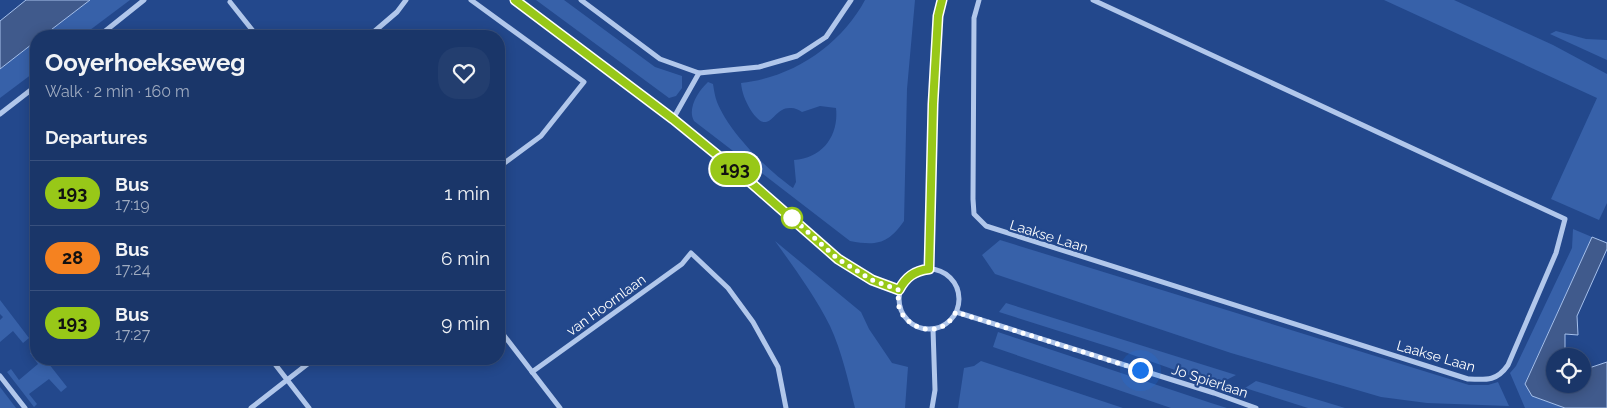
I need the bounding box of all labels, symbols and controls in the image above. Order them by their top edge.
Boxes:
button: heart [438,47,490,99]
text: Ooyerhoekseweg [45,48,246,77]
text: Walk · 2 min · 160 m [45,82,190,101]
text: Departures [45,126,147,148]
line badge: 193 [706,153,764,185]
text: 193 [720,158,750,179]
text: Bus [115,173,149,195]
text: 193 [58,182,87,203]
text: 1 min [444,182,490,204]
text: 17:19 [115,195,150,214]
unlabelled marker [781,207,803,229]
street label: Laakse Laan [1008,217,1090,255]
text: Bus [115,238,149,260]
text: 28 [62,247,83,268]
text: 6 min [441,247,490,269]
text: 17:24 [115,260,150,279]
street label: van Hoornlaan [563,271,649,339]
text: Bus [115,303,149,325]
text: 193 [58,312,87,333]
text: 9 min [441,312,490,334]
text: 17:27 [115,325,150,344]
street label: Laakse Laan [1395,337,1477,375]
map controls [1546,348,1591,393]
button: locate [1546,348,1591,393]
your location [1128,358,1153,383]
street label: Jo Spierlaan [1170,361,1250,401]

